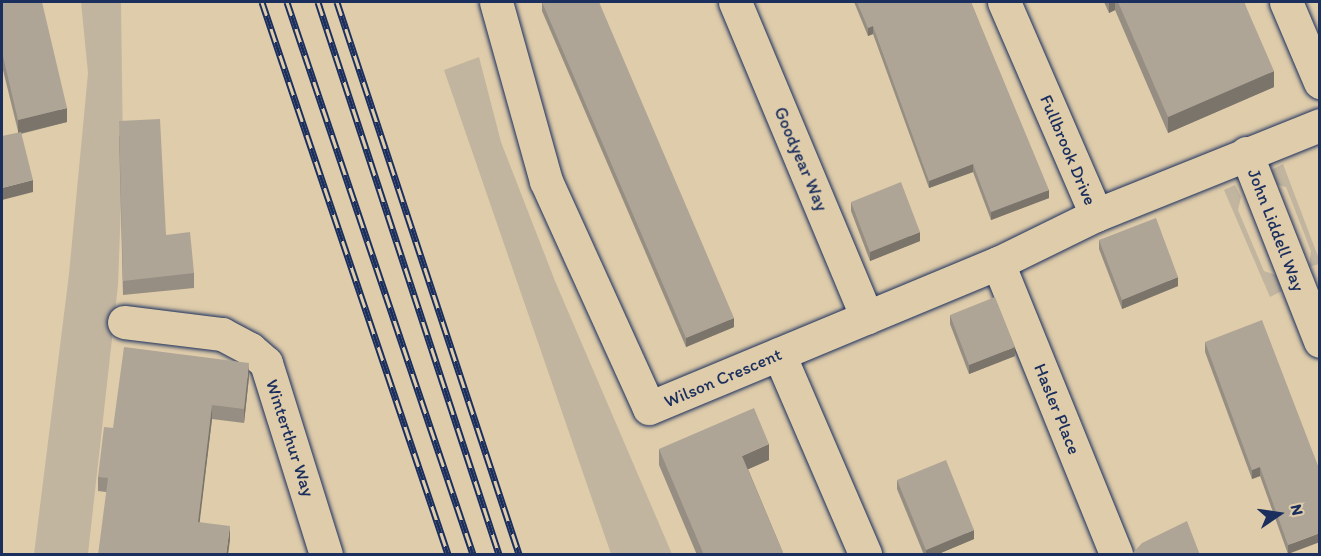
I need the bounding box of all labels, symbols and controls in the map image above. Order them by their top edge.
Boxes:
street label: Fullbrook Drive [1035,92,1101,208]
street label: Goodyear Way [769,104,833,214]
street label: John Liddell Way [1243,166,1309,294]
street label: Wilson Crescent [661,344,785,412]
street label: Hasler Place [1029,360,1085,458]
street label: Winterthur Way [261,377,319,499]
north arrow [1249,484,1309,544]
text: N [1287,502,1307,517]

